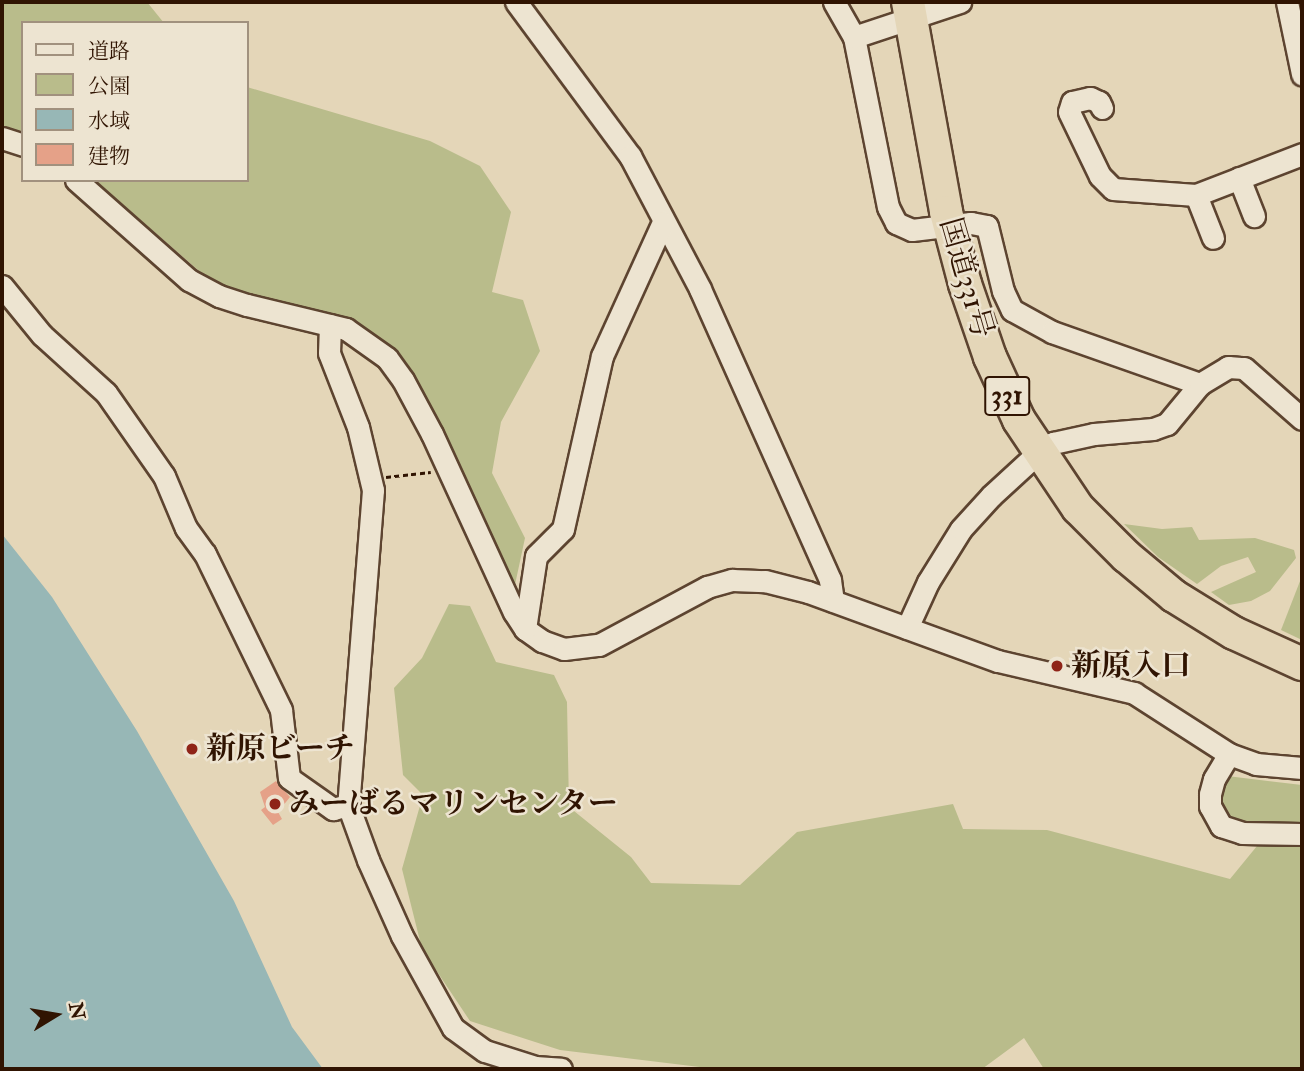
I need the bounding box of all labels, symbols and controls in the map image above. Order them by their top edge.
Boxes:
legend [21,21,248,182]
text: 道路 [88,38,130,65]
text: 公園 [88,73,130,100]
text: 水域 [88,108,130,135]
text: 建物 [88,143,130,170]
street label: 国道331号 [932,214,1000,342]
road number: 331 [984,372,1030,420]
place label: 新原入口 [1071,648,1191,684]
marker: 新原入口 [1049,658,1065,674]
place label: 新原ビーチ [206,731,355,767]
marker: 新原ビーチ [184,741,200,757]
place label: みーばるマリンセンター [289,786,619,822]
marker: みーばるマリンセンター [267,796,283,812]
north arrow [21,980,91,1050]
text: N [63,1000,90,1022]

